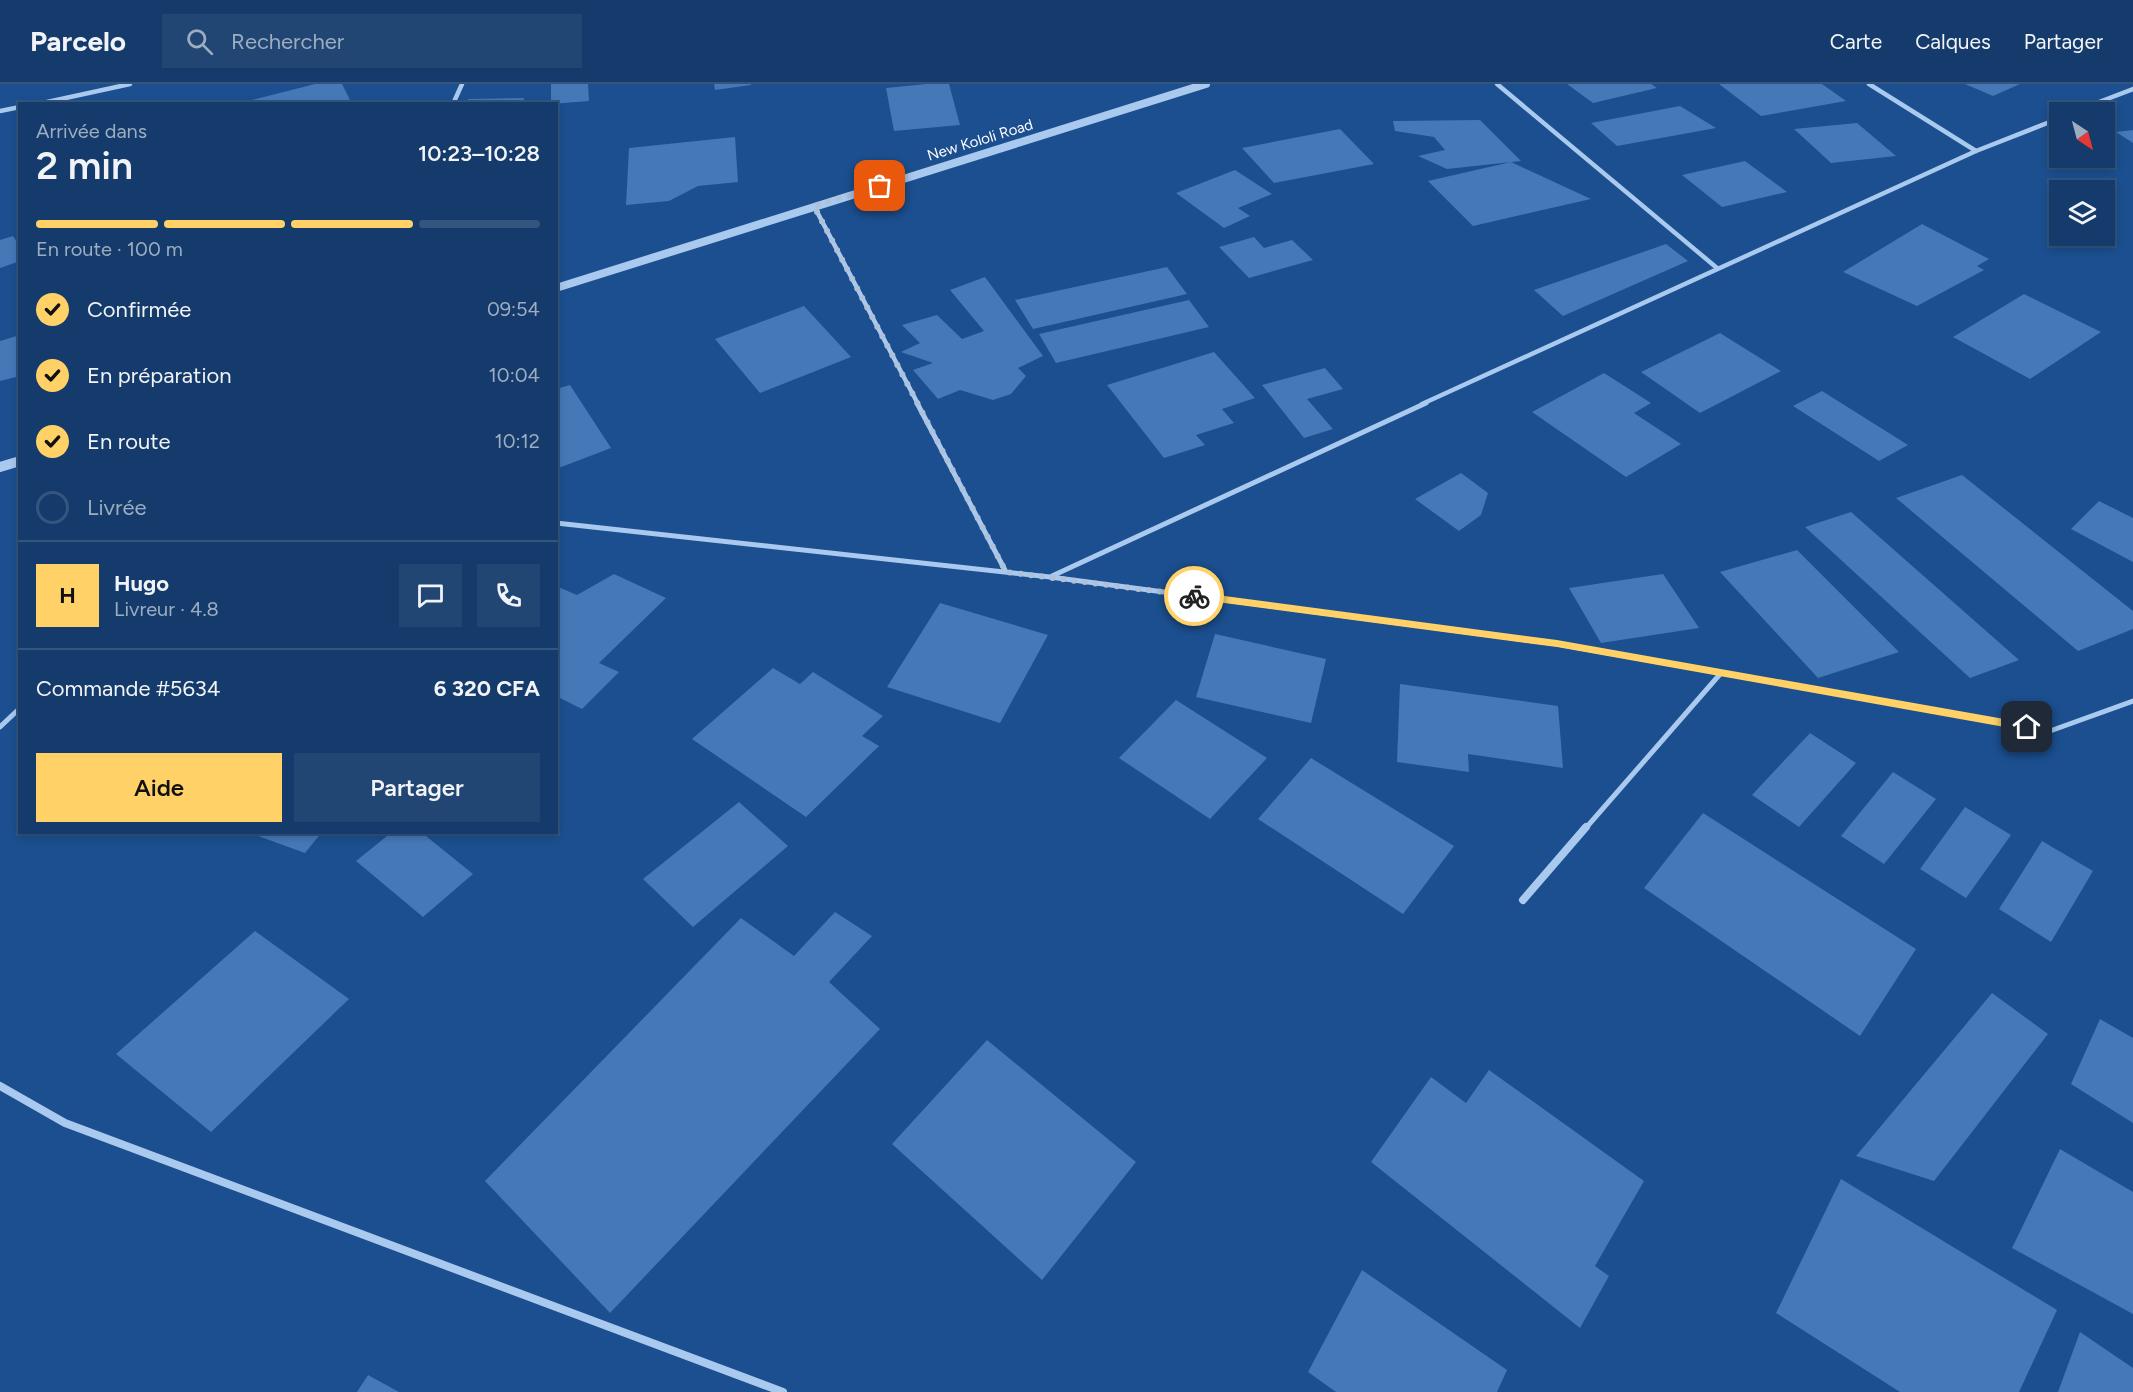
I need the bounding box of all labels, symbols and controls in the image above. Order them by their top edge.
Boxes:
search box [162,14,582,68]
text: Parcelo [30,24,126,58]
icon: search [183,25,216,58]
text: Rechercher [231,28,344,55]
text: Carte [1830,29,1882,54]
text: Calques [1915,29,1991,54]
text: Partager [2024,29,2103,54]
north arrow [2049,102,2115,168]
map controls [2049,102,2115,246]
street label: New Kololi Road [925,115,1035,165]
text: Arrivée dans [36,119,147,143]
text: 10:23–10:28 [418,140,540,167]
text: 2 min [36,142,133,189]
pin [854,160,905,211]
icon: bag [863,169,896,202]
button: layers [2049,180,2115,246]
text: En route · 100 m [36,237,183,261]
icon: check [36,293,69,326]
text: Confirmée [87,296,191,323]
text: 09:54 [487,297,540,321]
icon: check [36,359,69,392]
text: En préparation [87,362,232,389]
text: 10:04 [489,363,540,387]
icon: check [36,425,69,458]
text: En route [87,428,170,455]
text: 10:12 [494,429,540,453]
text: Livrée [87,494,146,521]
button: chat [399,564,462,627]
button: phone [477,564,540,627]
courier [1164,566,1224,626]
text: Hugo [114,570,169,597]
icon: bike [1178,580,1211,613]
text: H [59,582,76,609]
text: Livreur · 4.8 [114,597,219,621]
text: Commande #5634 [36,675,220,702]
text: 6 320 CFA [434,675,540,702]
pin [2001,701,2052,752]
icon: home [2010,710,2043,743]
button: Aide [36,753,282,822]
button: Partager [294,753,540,822]

